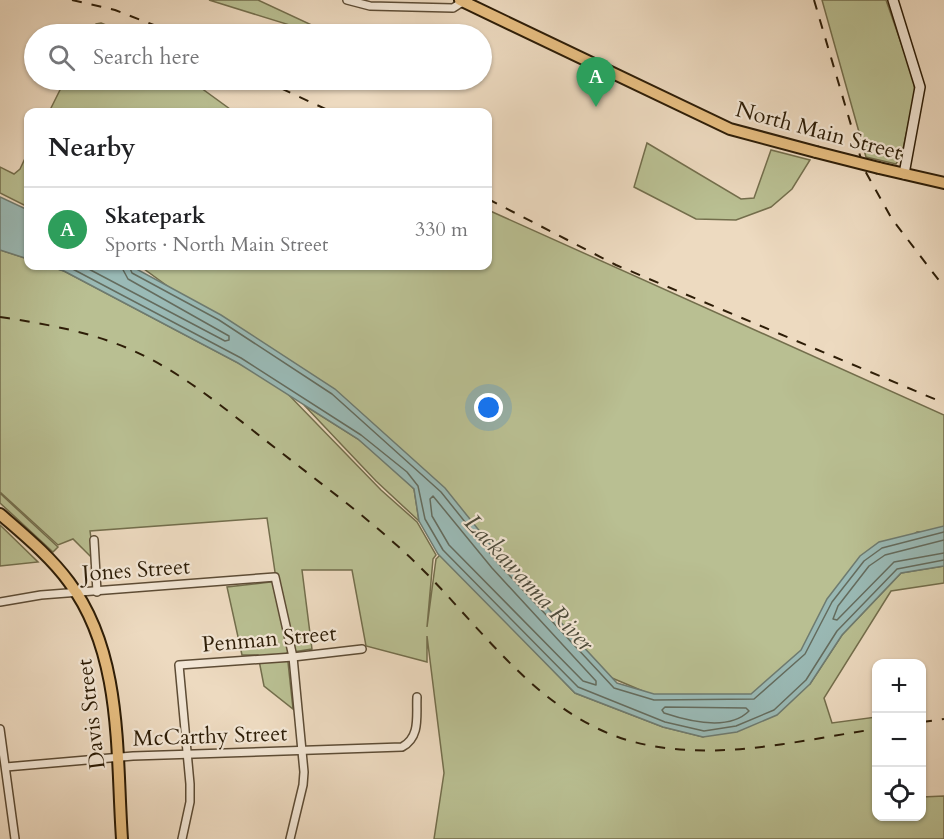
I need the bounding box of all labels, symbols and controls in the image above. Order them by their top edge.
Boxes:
search box [24,24,492,90]
icon: search [45,41,78,74]
text: Search here [93,42,200,72]
pin: A [576,57,616,107]
street label: North Main Street [732,94,906,168]
text: Nearby [48,130,136,165]
text: Skatepark [105,201,205,231]
text: A [60,216,75,243]
text: 330 m [415,216,468,243]
text: Sports · North Main Street [105,231,328,258]
your location [474,393,503,422]
water label: Lackawanna River [457,507,602,660]
street label: Jones Street [78,551,191,589]
street label: Penman Street [200,618,338,660]
street label: Davis Street [69,657,113,771]
map controls [872,659,926,821]
button: + [872,659,926,713]
button: − [872,713,926,767]
street label: McCarthy Street [132,718,288,754]
button: locate [872,767,926,821]

